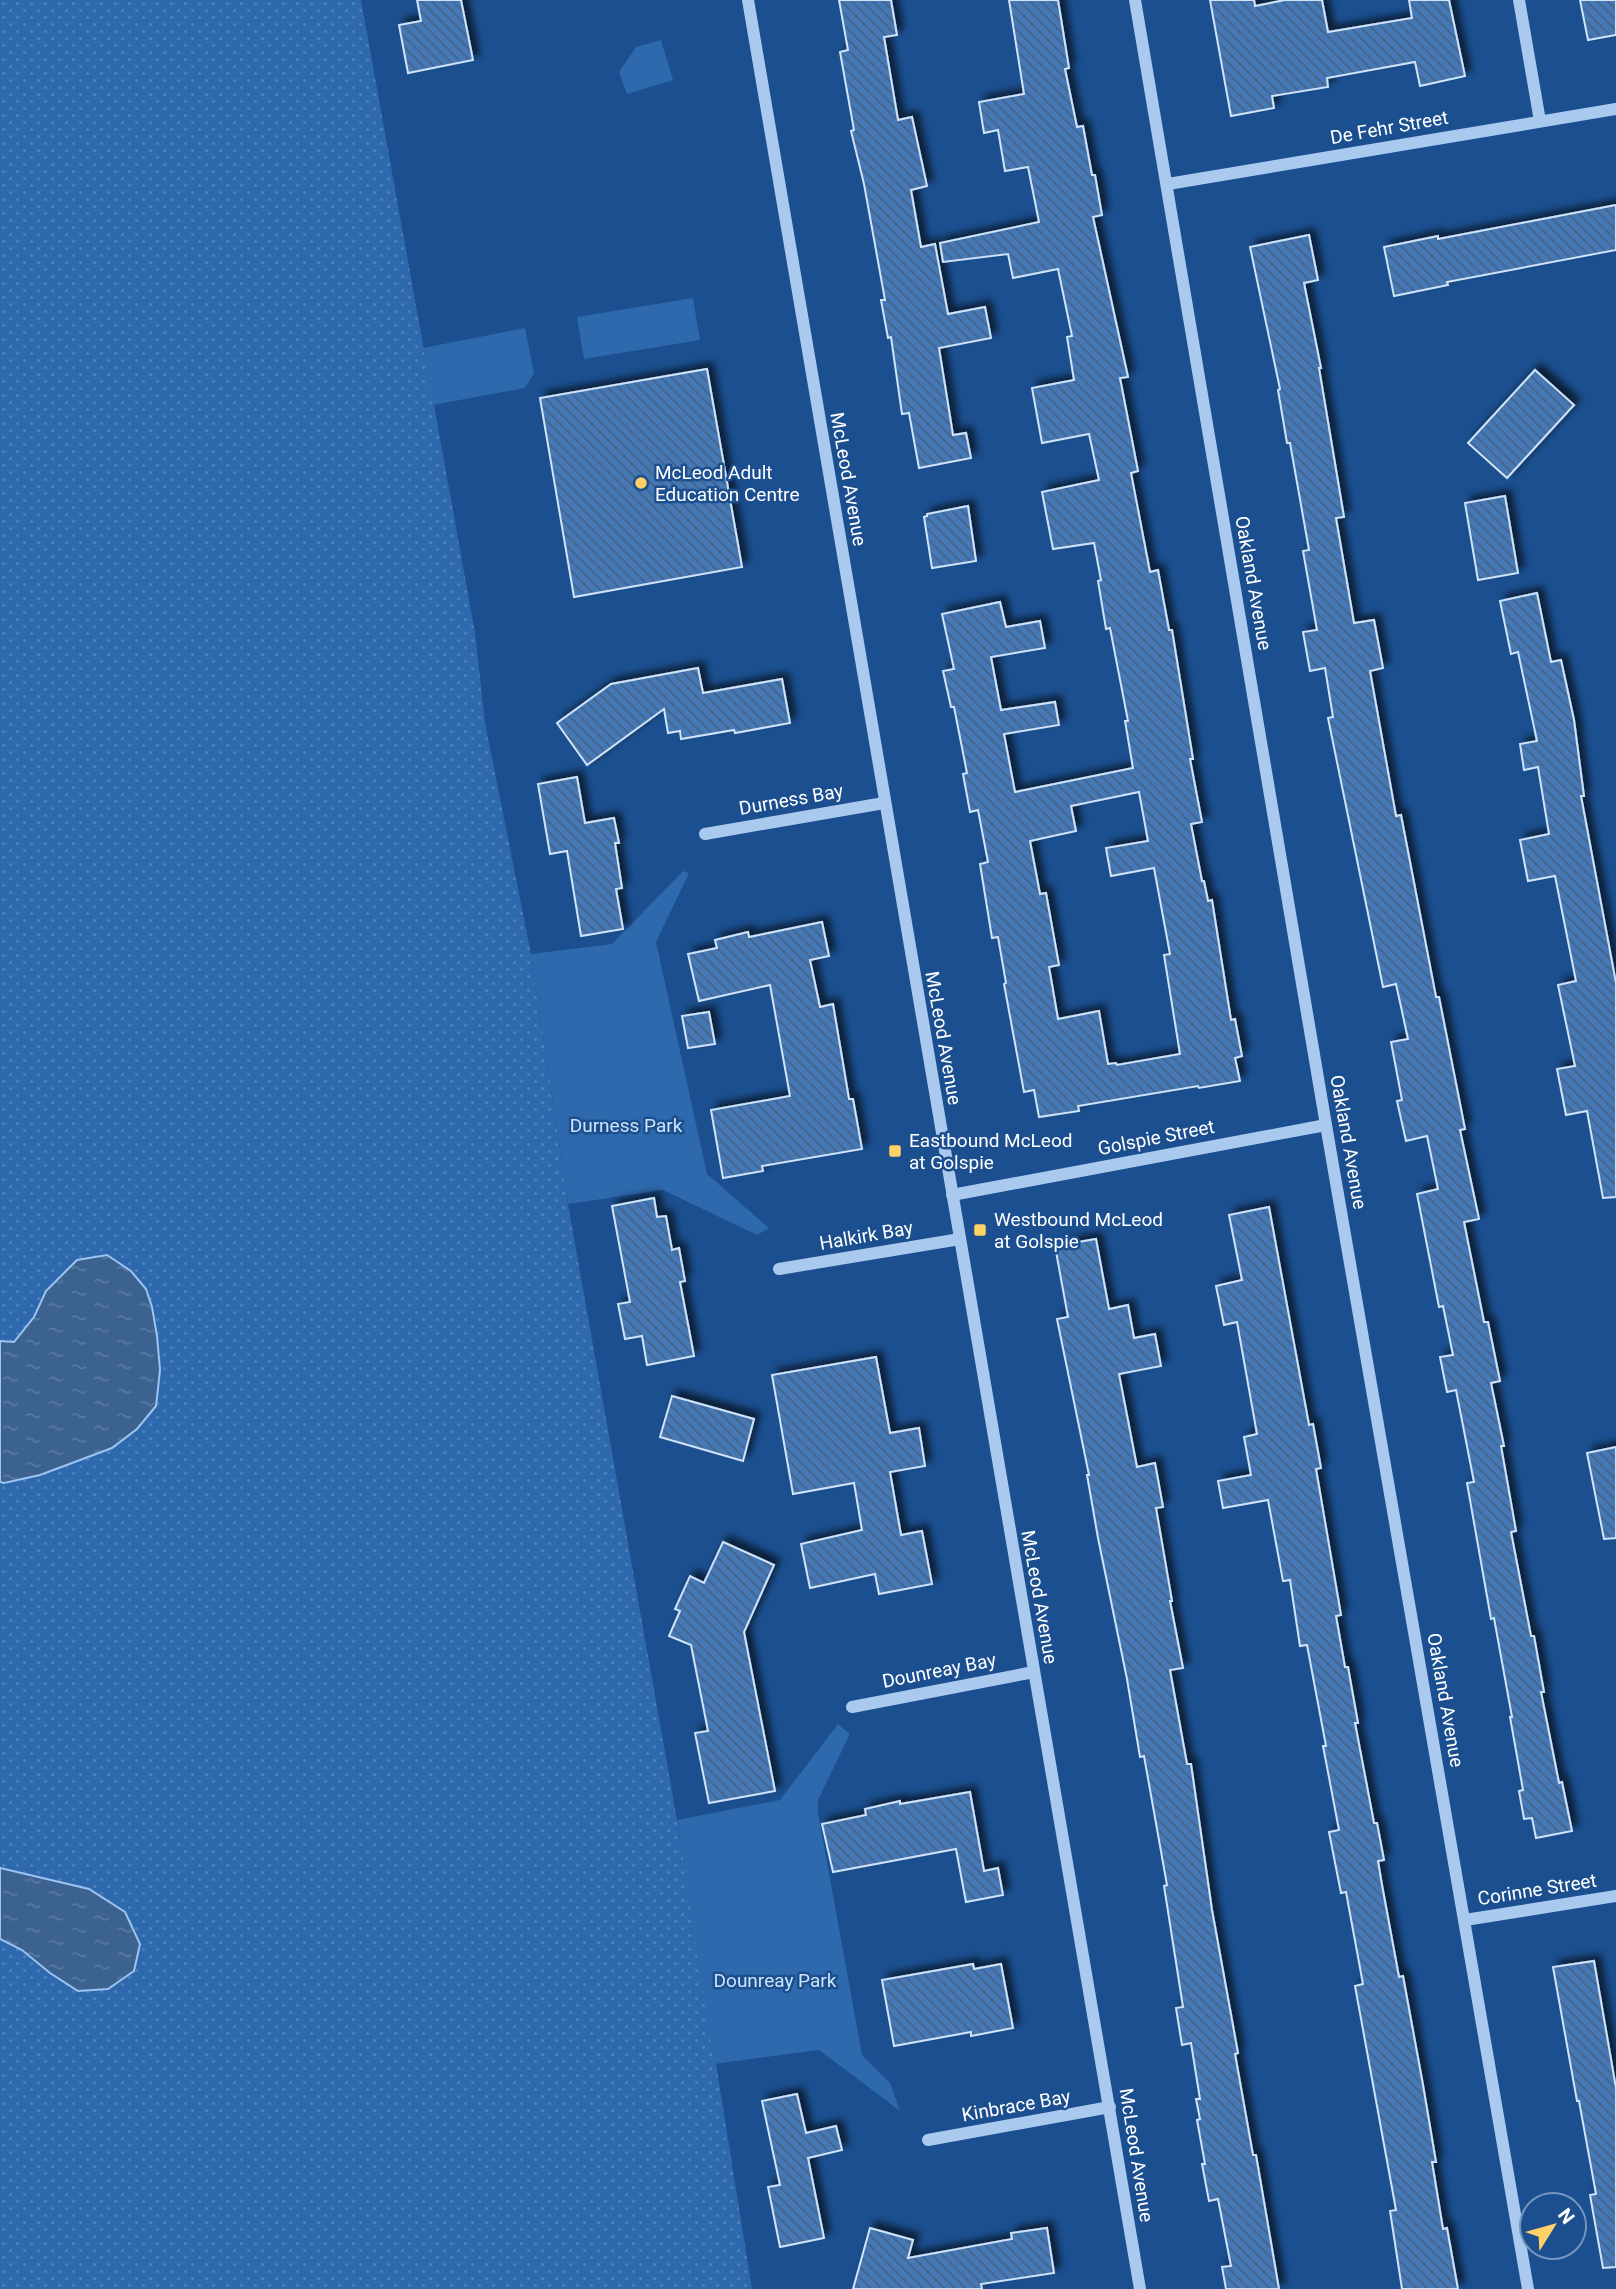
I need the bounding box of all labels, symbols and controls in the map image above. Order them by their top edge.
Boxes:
street label: De Fehr Street [1328,106,1450,149]
street label: McLeod Avenue [825,410,872,548]
place label: McLeod Adult Education Centre [655,461,799,506]
marker: McLeod Adult Education Centre [633,475,649,491]
street label: Oakland Avenue [1230,514,1277,652]
street label: Durness Bay [737,779,845,820]
street label: McLeod Avenue [920,969,967,1107]
street label: Oakland Avenue [1325,1073,1372,1211]
park label: Durness Park [570,1114,683,1137]
street label: Golspie Street [1096,1115,1216,1160]
place label: Eastbound McLeod at Golspie [909,1129,1072,1174]
marker: Eastbound McLeod at Golspie [887,1143,903,1159]
place label: Westbound McLeod at Golspie [994,1208,1163,1253]
street label: Halkirk Bay [818,1216,915,1255]
marker: Westbound McLeod at Golspie [972,1222,988,1238]
street label: McLeod Avenue [1016,1528,1063,1666]
street label: Oakland Avenue [1422,1631,1469,1769]
street label: Dounreay Bay [880,1648,998,1693]
street label: Corinne Street [1476,1869,1598,1910]
park label: Dounreay Park [714,1969,837,1992]
street label: Kinbrace Bay [960,2085,1072,2126]
street label: McLeod Avenue [1115,2086,1158,2224]
north arrow [1518,2191,1588,2261]
text: N [1553,2204,1579,2228]

